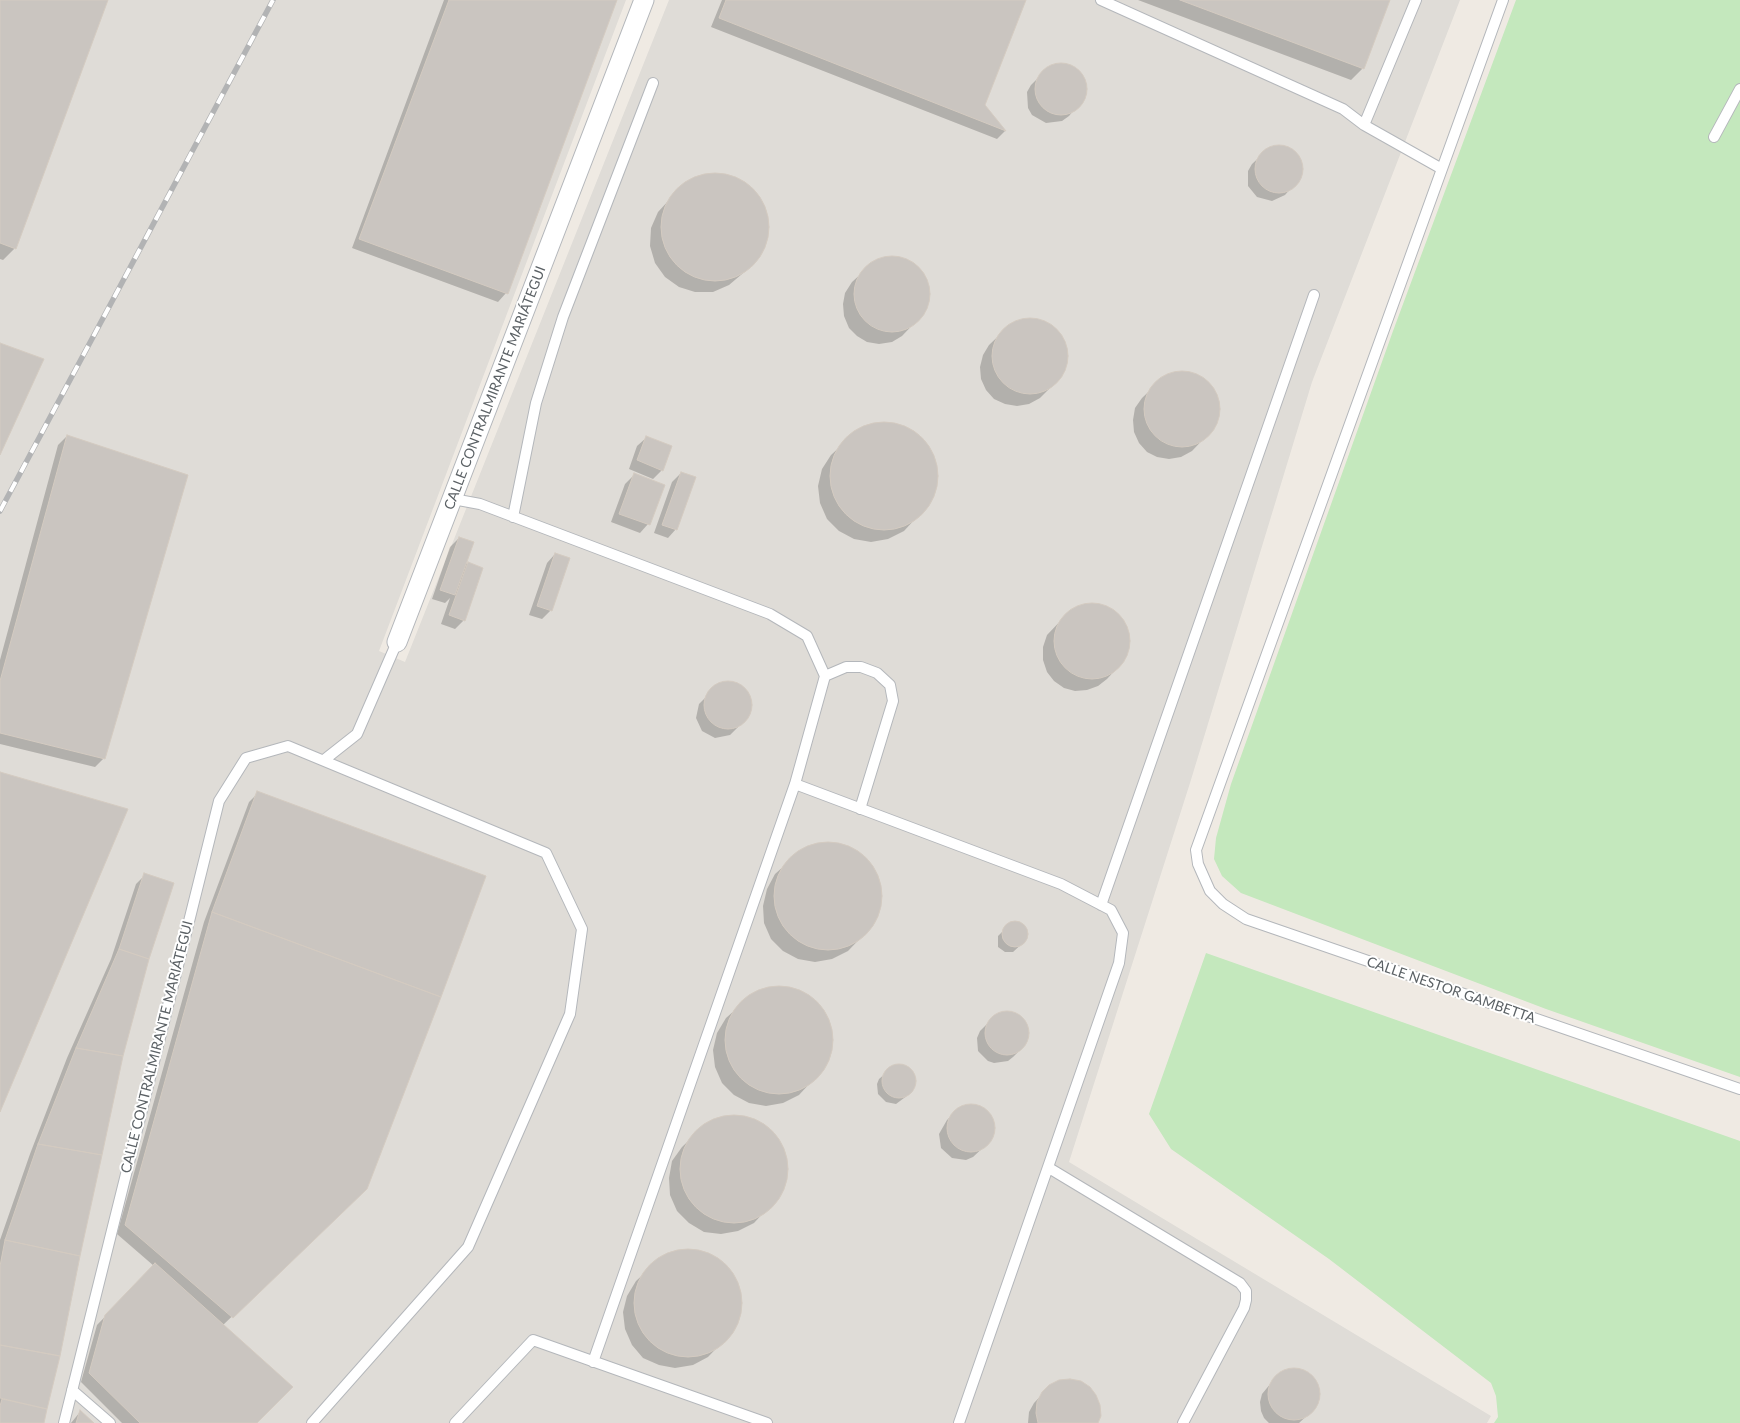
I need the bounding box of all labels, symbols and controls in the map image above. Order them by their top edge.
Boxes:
street label: CALLE CONTRALMIRANTE MARIÁTEGUI [441,264,549,512]
street label: CALLE CONTRALMIRANTE MARIÁTEGUI [117,919,197,1175]
street label: CALLE NESTOR GAMBETTA [1364,953,1538,1027]

